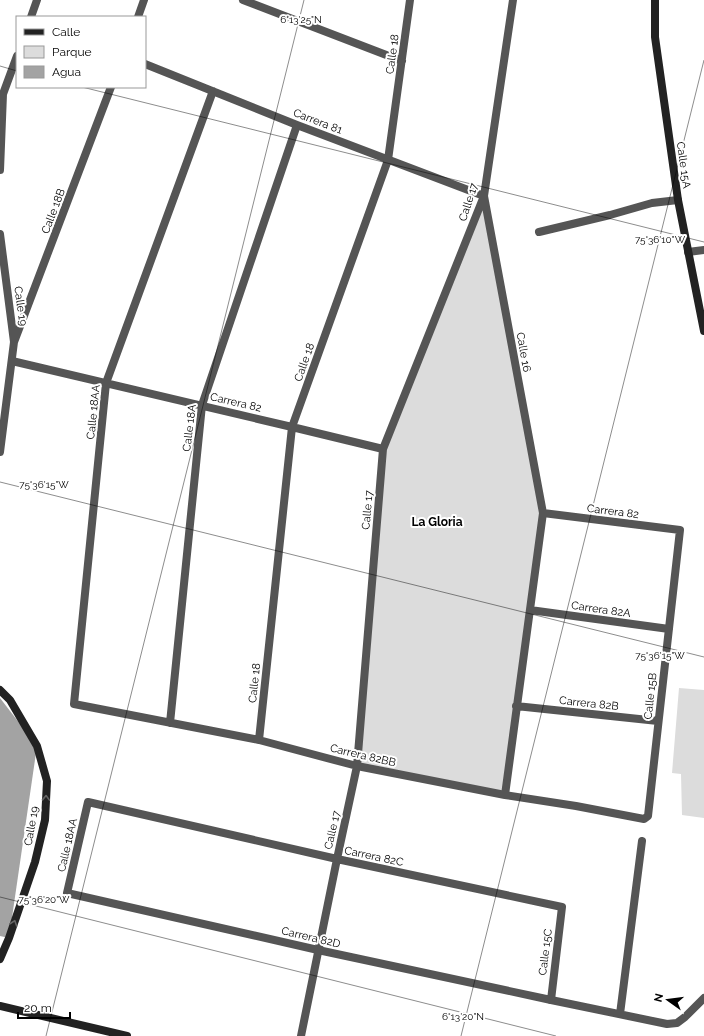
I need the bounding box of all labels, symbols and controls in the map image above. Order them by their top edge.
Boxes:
text: 6°13'25"N [280,14,322,25]
legend [16,16,146,88]
text: Calle [52,25,80,39]
street label: Calle 18 [383,33,402,75]
text: Parque [52,45,92,59]
text: Agua [52,65,81,79]
street label: Carrera 81 [291,106,344,137]
street label: Calle 15A [674,141,693,190]
street label: Calle 17 [456,181,481,223]
street label: Calle 18B [39,187,68,236]
text: 75°36'10"W [635,234,686,245]
street label: Calle 19 [11,285,30,327]
street label: Calle 16 [514,331,533,373]
street label: Calle 18 [292,341,317,383]
street label: Calle 18AA [84,384,103,440]
street label: Carrera 82 [209,390,263,415]
street label: Calle 18A [180,403,199,452]
text: 75°36'15"W [19,479,69,490]
street label: Calle 17 [359,490,376,530]
street label: Carrera 82 [586,502,640,521]
district label: La Gloria [411,515,463,529]
street label: Carrera 82A [570,599,632,620]
text: 75°36'15"W [635,650,685,661]
street label: Calle 18 [246,662,263,704]
street label: Calle 15B [642,672,659,720]
street label: Carrera 82B [559,694,619,713]
street label: Carrera 82BB [329,742,397,769]
one-way arrow [42,795,50,801]
street label: Calle 19 [22,805,41,847]
street label: Calle 17 [322,809,343,851]
street label: Calle 18AA [55,816,80,873]
street label: Carrera 82C [343,844,405,869]
text: 75°36'20"W [18,894,70,905]
one-way arrow [10,920,18,927]
street label: Carrera 82D [280,924,342,951]
street label: Calle 15C [536,927,555,976]
north arrow [648,980,688,1020]
text: N [651,992,666,1003]
scale bar [18,994,70,1020]
text: 20 m [24,1001,52,1015]
text: 6°13'20"N [442,1011,484,1022]

